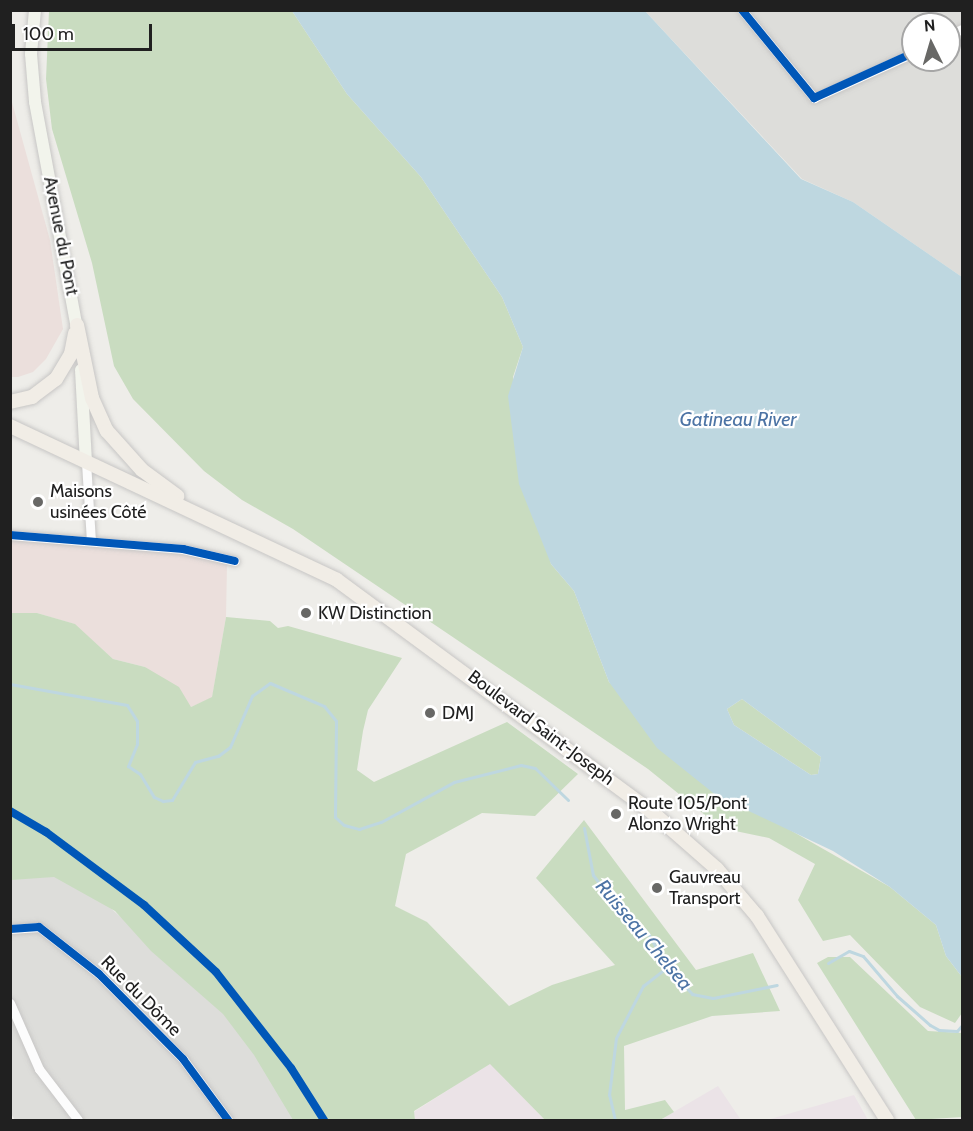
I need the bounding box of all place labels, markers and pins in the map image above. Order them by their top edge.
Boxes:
place label: Maisons usinées Côté [50,481,147,524]
marker: Maisons usinées Côté [31,495,45,509]
place label: KW Distinction [318,602,431,624]
marker: KW Distinction [299,606,313,620]
place label: DMJ [442,702,474,724]
marker: DMJ [423,706,437,720]
place label: Route 105/Pont Alonzo Wright [628,793,747,836]
marker: Route 105/Pont Alonzo Wright [609,807,623,821]
place label: Gauvreau Transport [669,867,741,910]
marker: Gauvreau Transport [650,881,664,895]

